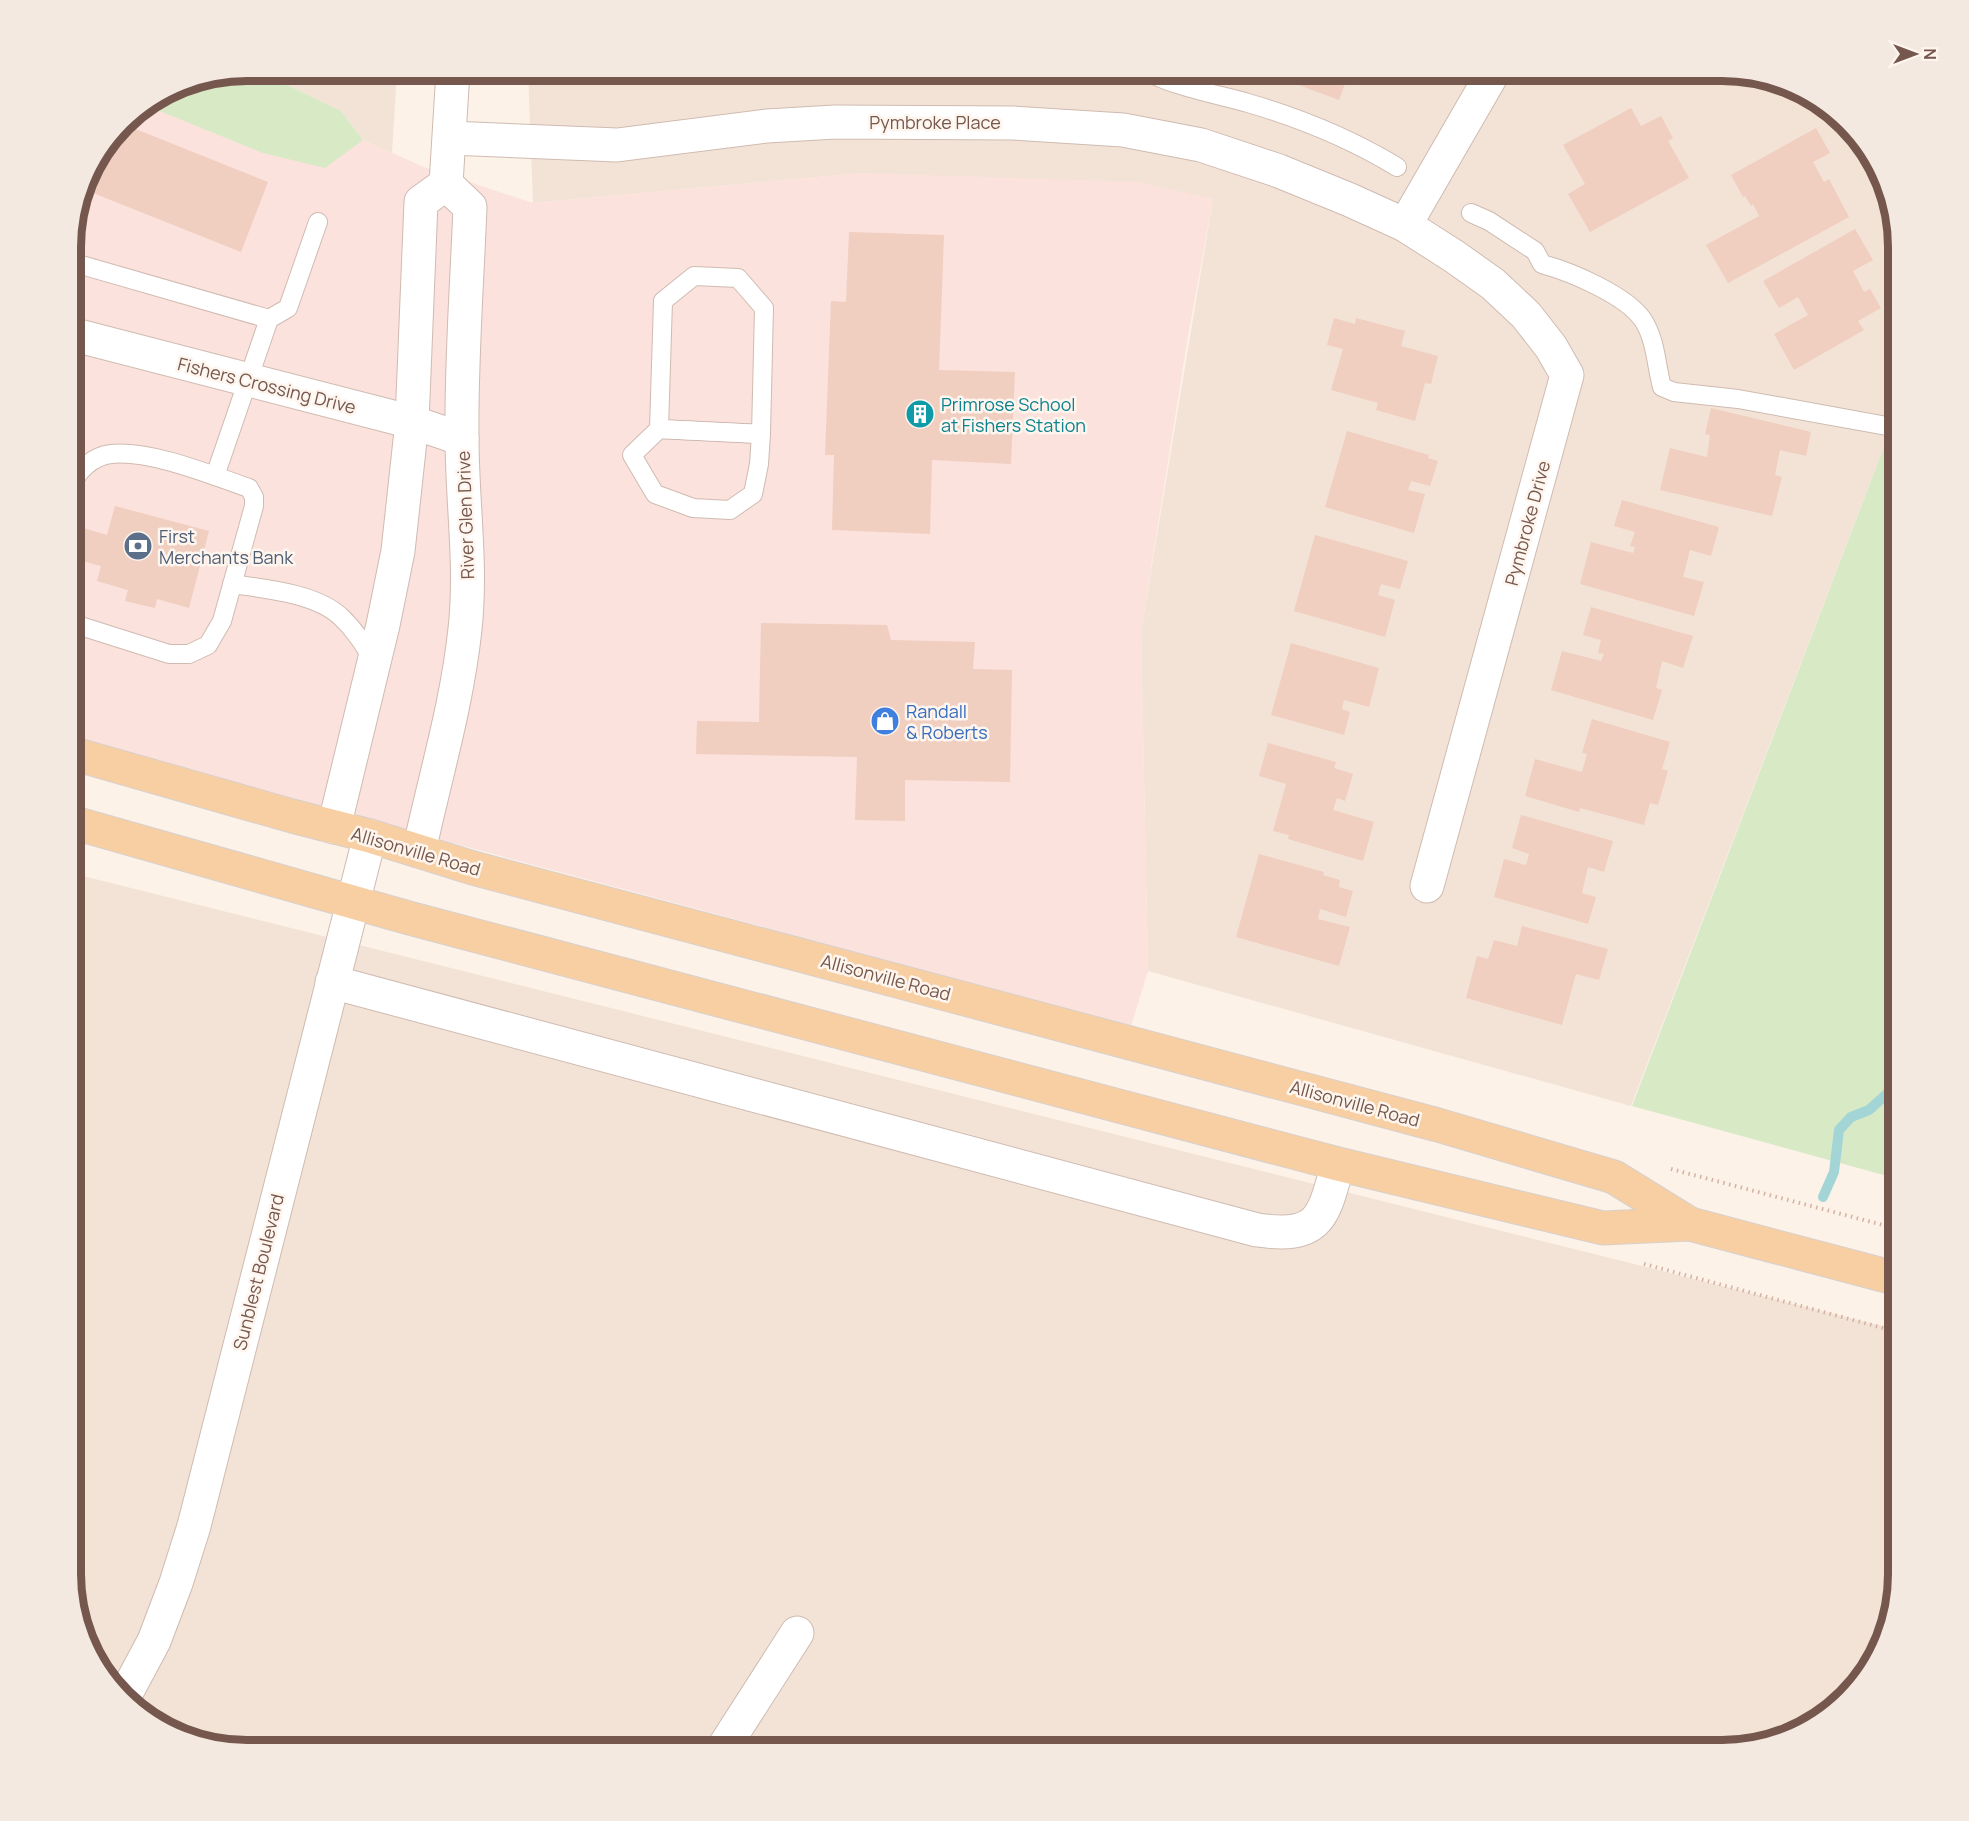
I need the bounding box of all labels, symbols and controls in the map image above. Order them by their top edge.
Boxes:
north arrow [1885,24,1945,84]
text: N [1919,48,1941,60]
street label: Pymbroke Place [869,110,1001,134]
street label: Fishers Crossing Drive [175,351,359,419]
place label: Primrose School at Fishers Station [941,392,1086,437]
building icon: Primrose School at Fishers Station [904,398,936,430]
street label: River Glen Drive [451,450,479,580]
street label: Pymbroke Drive [1499,458,1555,588]
place label: First Merchants Bank [159,524,294,569]
bank icon: First Merchants Bank [122,530,154,562]
place label: Randall & Roberts [906,699,988,744]
shop icon: Randall & Roberts [869,705,901,737]
street label: Allisonville Road [349,821,483,881]
street label: Allisonville Road [818,948,954,1006]
street label: Allisonville Road [1287,1074,1423,1132]
street label: Sunblest Boulevard [227,1191,289,1353]

